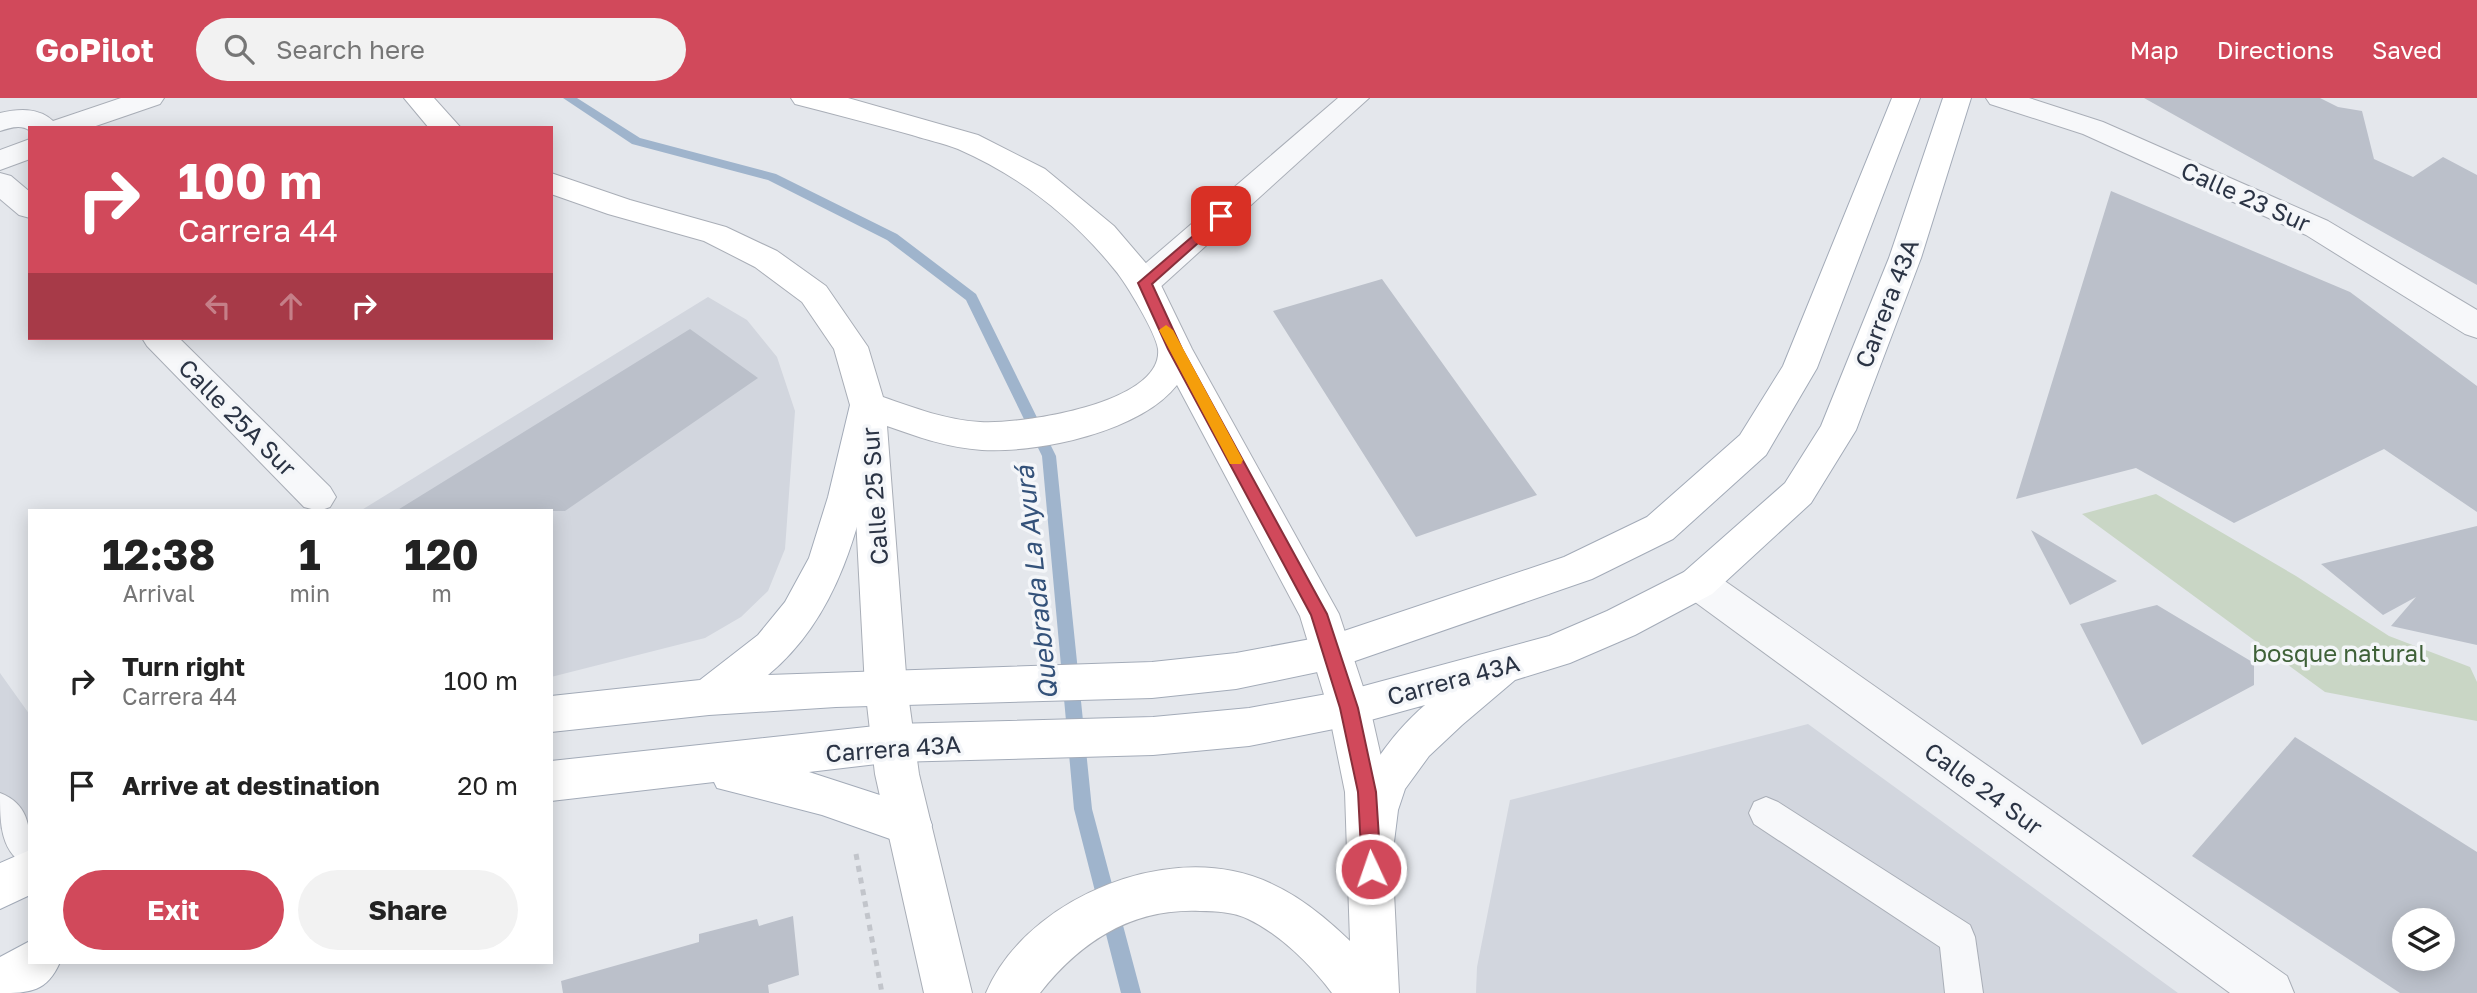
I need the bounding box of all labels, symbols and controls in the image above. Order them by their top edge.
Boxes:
search box [196,18,686,81]
text: GoPilot [35,30,154,69]
icon: search [220,30,258,68]
text: Search here [276,34,425,65]
text: Map [2130,35,2179,64]
text: Directions [2217,35,2334,64]
text: Saved [2372,35,2442,64]
text: 100 m [178,151,322,210]
icon: right [63,154,154,245]
street label: Calle 23 Sur [2177,155,2315,237]
pin [1191,186,1251,246]
icon: arrive [1202,197,1240,235]
text: Carrera 44 [178,211,338,249]
street label: Carrera 43A [1848,234,1924,372]
icon: left [199,287,237,325]
icon: ahead [272,287,310,325]
icon: right [345,287,383,325]
street label: Calle 25A Sur [173,352,303,482]
street label: Calle 25 Sur [855,426,893,566]
water label: Quebrada La Ayurá [1008,461,1064,701]
text: 12:38 [102,529,215,579]
text: 1 [299,529,321,579]
text: 120 [404,529,479,579]
text: Arrival [123,579,195,607]
text: min [289,579,330,607]
text: m [431,579,452,607]
park label: bosque natural [2252,638,2426,667]
street label: Carrera 43A [1384,647,1522,711]
text: Turn right [122,651,245,682]
icon: right [63,662,101,700]
text: 100 m [444,665,518,696]
text: Carrera 44 [122,682,237,710]
street label: Carrera 43A [824,729,962,767]
street label: Calle 24 Sur [1919,735,2049,841]
icon: arrive [63,767,101,805]
text: Arrive at destination [122,770,380,801]
text: 20 m [457,770,518,801]
position arrow [1334,832,1408,906]
button: Exit [63,870,284,950]
button: Share [298,870,518,950]
map controls [2392,908,2455,971]
button: layers [2392,908,2455,971]

